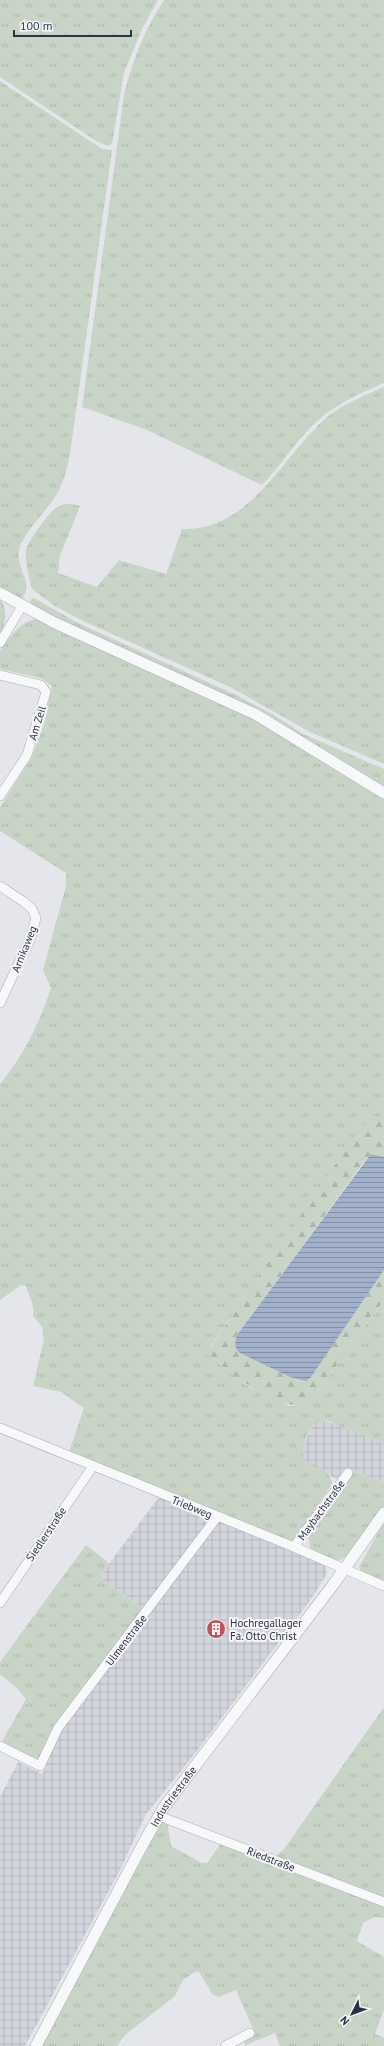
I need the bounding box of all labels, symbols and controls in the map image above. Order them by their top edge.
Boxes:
scale bar [14,12,131,38]
text: 100 m [20,18,53,33]
street label: Am Zeil [25,703,49,742]
street label: Arnikaweg [8,923,40,974]
street label: Maybachstraße [294,1477,348,1543]
street label: Triebweg [170,1493,214,1521]
street label: Siedlerstraße [23,1504,70,1564]
street label: Ulmenstraße [102,1611,150,1668]
place label: Hochregallager Fa. Otto Christ [230,1616,302,1643]
building icon: Hochregallager Fa. Otto Christ [205,1618,227,1640]
street label: Industriestraße [147,1763,200,1829]
street label: Riedstraße [245,1843,298,1875]
north arrow [332,1994,372,2034]
text: N [337,2013,352,2028]

